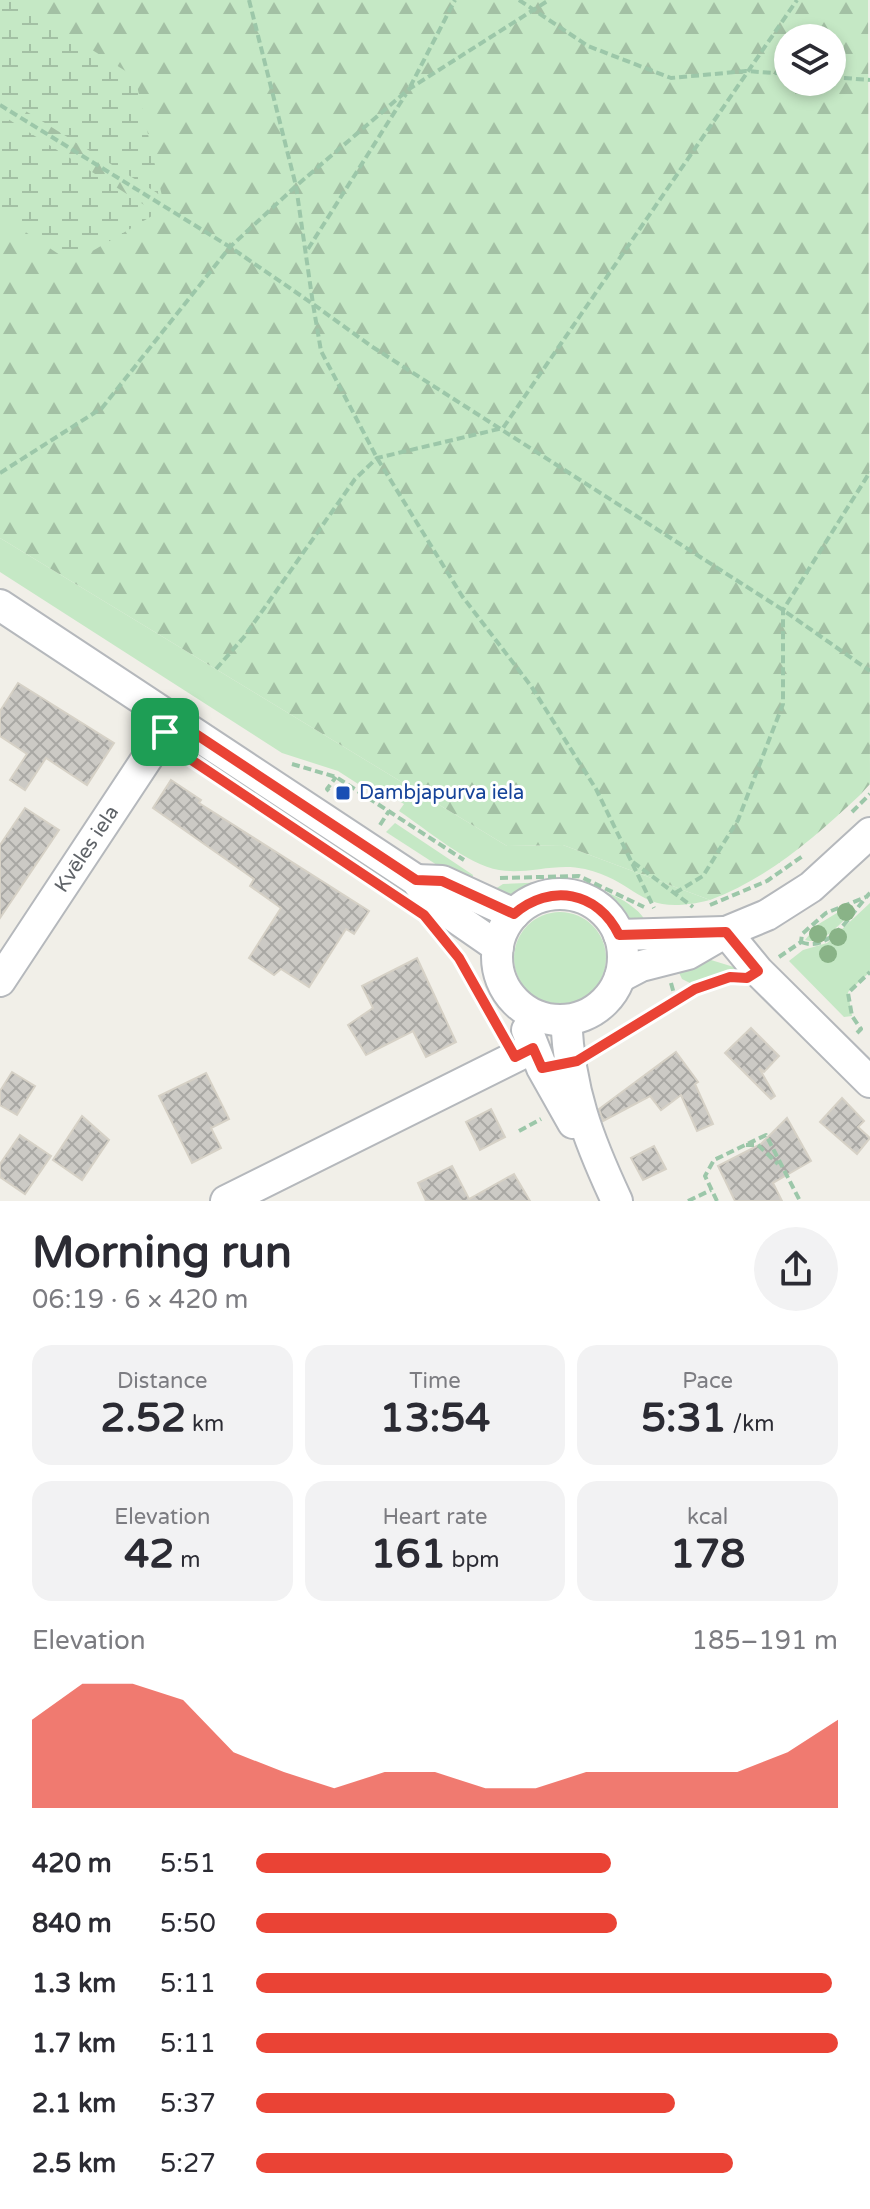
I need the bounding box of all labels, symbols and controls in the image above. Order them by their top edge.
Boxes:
map controls [774,24,846,96]
button: layers [774,24,846,96]
pin [131,698,199,766]
icon: arrive [143,710,187,754]
place label: Dambjapurva iela [359,781,524,805]
marker: Dambjapurva iela [334,784,352,802]
street label: Kvēles iela [50,801,124,897]
text: Morning run [32,1227,292,1280]
button: share [754,1227,838,1311]
text: 06:19 · 6 × 420 m [32,1284,248,1315]
text: Distance [117,1368,208,1394]
text: Time [409,1368,461,1394]
text: Pace [682,1368,733,1394]
text: 2.52 [100,1394,186,1442]
text: 13:54 [380,1394,490,1442]
text: 5:31 [641,1394,727,1442]
text: km [186,1411,224,1437]
text: /km [727,1411,774,1437]
text: Elevation [114,1504,210,1530]
text: Heart rate [383,1504,487,1530]
text: kcal [687,1504,728,1530]
text: 42 [124,1530,174,1578]
text: 161 [370,1530,446,1578]
text: 178 [670,1530,745,1578]
text: m [174,1547,200,1573]
text: bpm [446,1547,500,1573]
text: Elevation [32,1625,146,1656]
text: 185–191 m [692,1625,838,1656]
text: 420 m [32,1848,112,1879]
text: 5:51 [160,1848,216,1879]
text: 840 m [32,1908,112,1939]
text: 5:50 [160,1908,216,1939]
text: 1.3 km [32,1968,116,1999]
text: 5:11 [160,1968,216,1999]
text: 1.7 km [32,2028,116,2059]
text: 5:11 [160,2028,216,2059]
text: 2.1 km [32,2088,116,2119]
text: 5:37 [160,2088,216,2119]
text: 2.5 km [32,2148,116,2179]
text: 5:27 [160,2148,216,2179]

